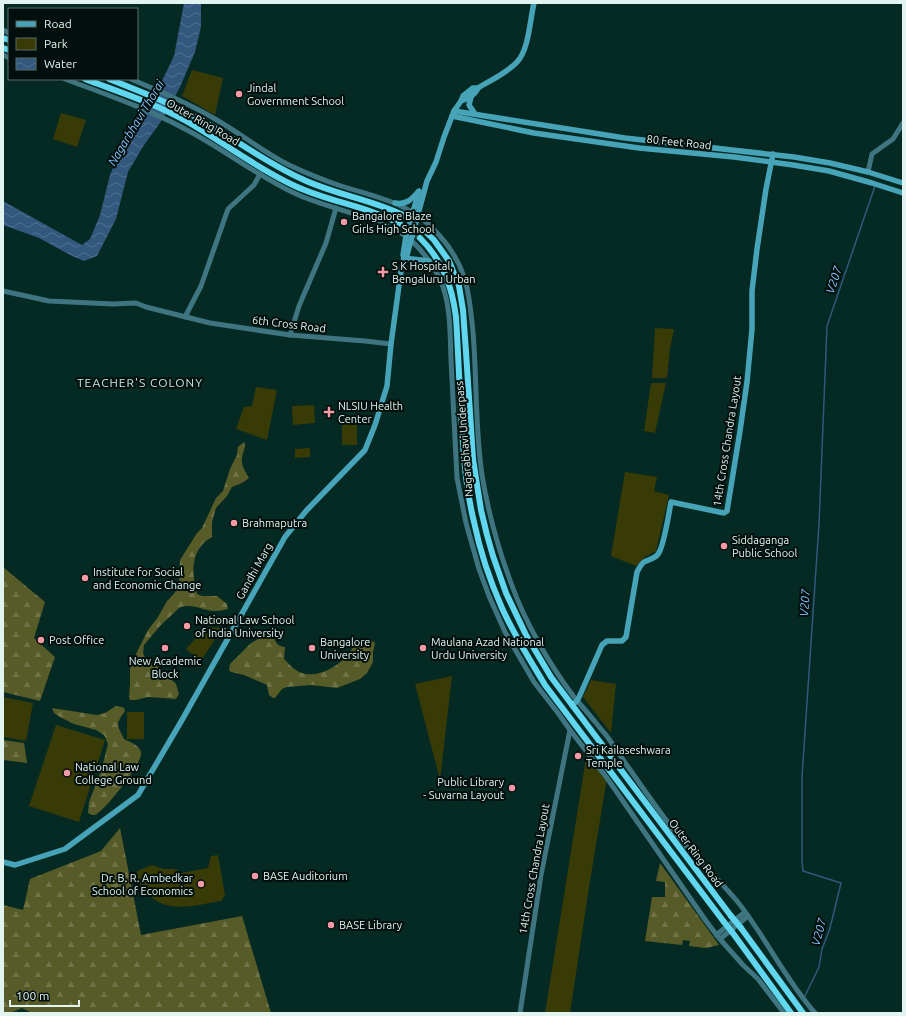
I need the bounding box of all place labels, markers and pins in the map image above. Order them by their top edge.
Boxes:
place label: Jindal Government School [247,82,344,107]
marker: Jindal Government School [234,89,244,99]
place label: Bangalore Blaze Girls High School [352,210,435,235]
marker: Bangalore Blaze Girls High School [339,217,349,227]
place label: S K Hospital, Bengaluru Urban [392,260,476,285]
marker: S K Hospital, Bengaluru Urban [377,266,389,278]
place label: NLSIU Health Center [338,400,403,425]
marker: NLSIU Health Center [323,406,335,418]
place label: Brahmaputra [242,517,307,529]
marker: Brahmaputra [229,518,239,528]
place label: Siddaganga Public School [732,534,798,559]
marker: Siddaganga Public School [719,541,729,551]
place label: Institute for Social and Economic Change [93,566,201,591]
marker: Institute for Social and Economic Change [80,573,90,583]
place label: National Law School of India University [195,614,295,639]
marker: National Law School of India University [182,621,192,631]
place label: Post Office [49,634,104,646]
marker: Post Office [36,635,46,645]
place label: Bangalore University [320,636,370,661]
place label: Maulana Azad National Urdu University [431,636,544,661]
marker: New Academic Block [160,643,170,653]
marker: Bangalore University [307,643,317,653]
marker: Maulana Azad National Urdu University [418,643,428,653]
place label: New Academic Block [129,655,201,680]
place label: Sri Kailaseshwara Temple [586,744,671,769]
marker: Sri Kailaseshwara Temple [573,751,583,761]
place label: National Law College Ground [75,761,152,786]
marker: National Law College Ground [62,768,72,778]
place label: Public Library - Suvarna Layout [423,776,505,801]
marker: Public Library - Suvarna Layout [507,783,517,793]
place label: BASE Auditorium [263,870,348,882]
marker: BASE Auditorium [250,871,260,881]
place label: Dr. B. R. Ambedkar School of Economics [92,872,194,897]
marker: Dr. B. R. Ambedkar School of Economics [196,879,206,889]
place label: BASE Library [339,919,403,931]
marker: BASE Library [326,920,336,930]

